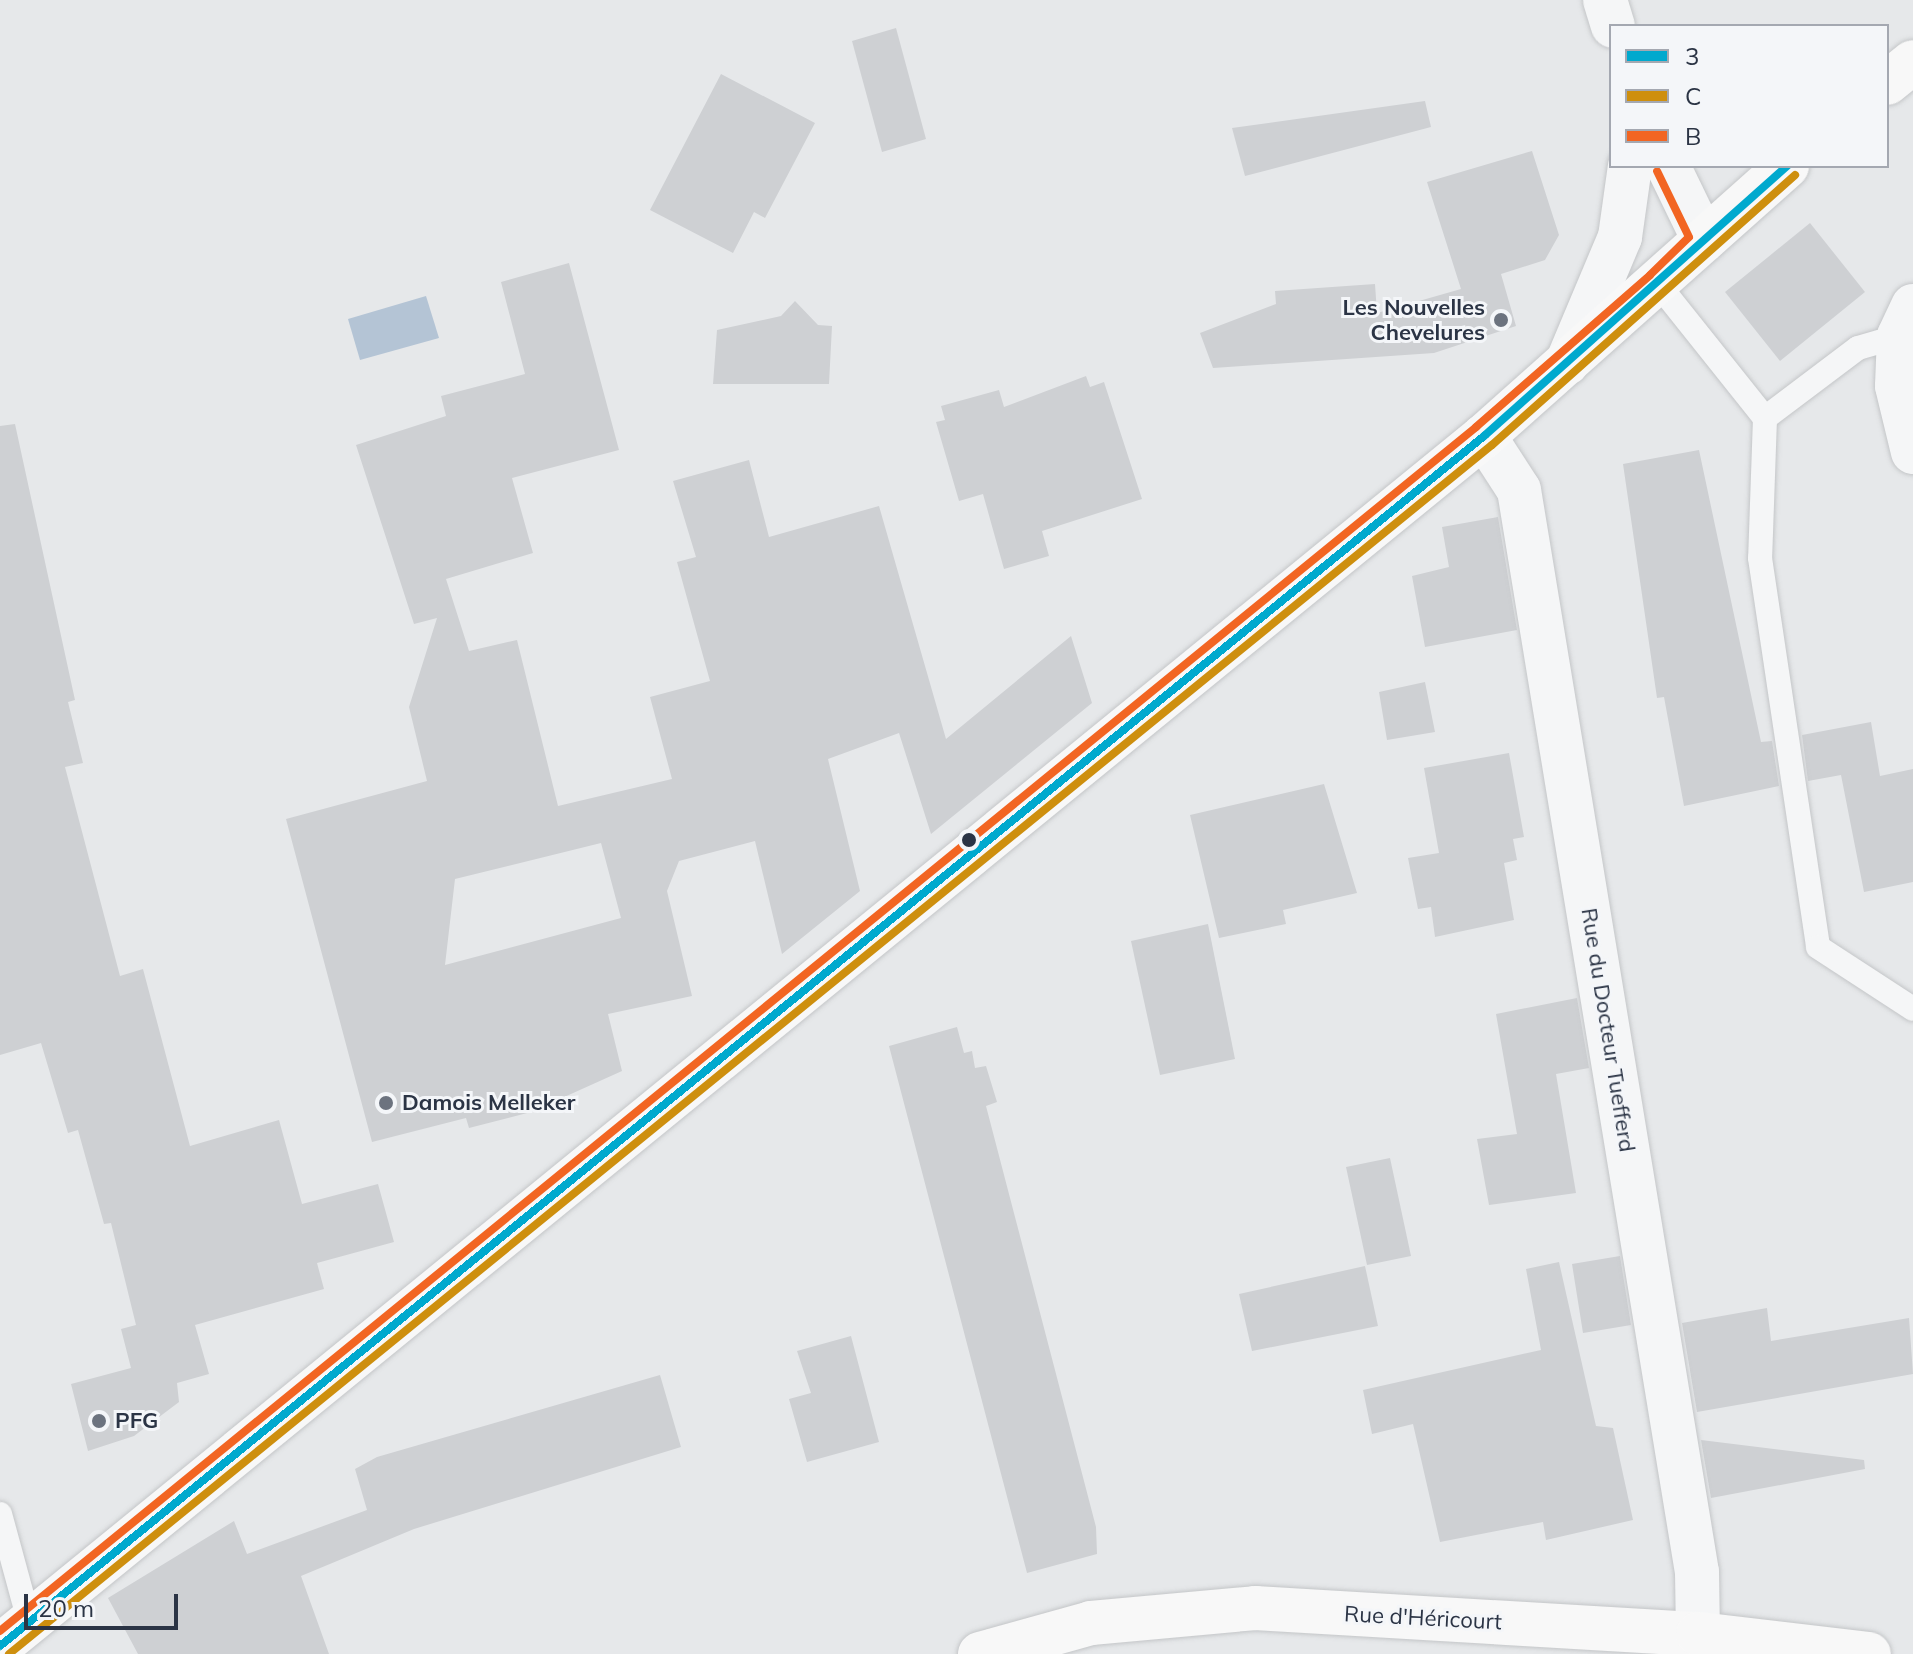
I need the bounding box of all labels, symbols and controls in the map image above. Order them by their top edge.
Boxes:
legend [1609,24,1889,168]
text: 3 [1685,41,1699,71]
text: C [1685,81,1701,111]
text: B [1685,121,1701,151]
place label: Les Nouvelles Chevelures [1343,294,1485,346]
marker: Les Nouvelles Chevelures [1492,311,1510,329]
unlabelled marker [961,832,977,848]
street label: Rue du Docteur Tuefferd [1576,906,1640,1154]
place label: Damois Melleker [402,1090,575,1116]
marker: Damois Melleker [377,1094,395,1112]
place label: PFG [115,1408,158,1434]
marker: PFG [90,1412,108,1430]
scale bar [28,1578,182,1628]
text: 20 m [38,1593,94,1623]
street label: Rue d'Héricourt [1343,1601,1503,1635]

